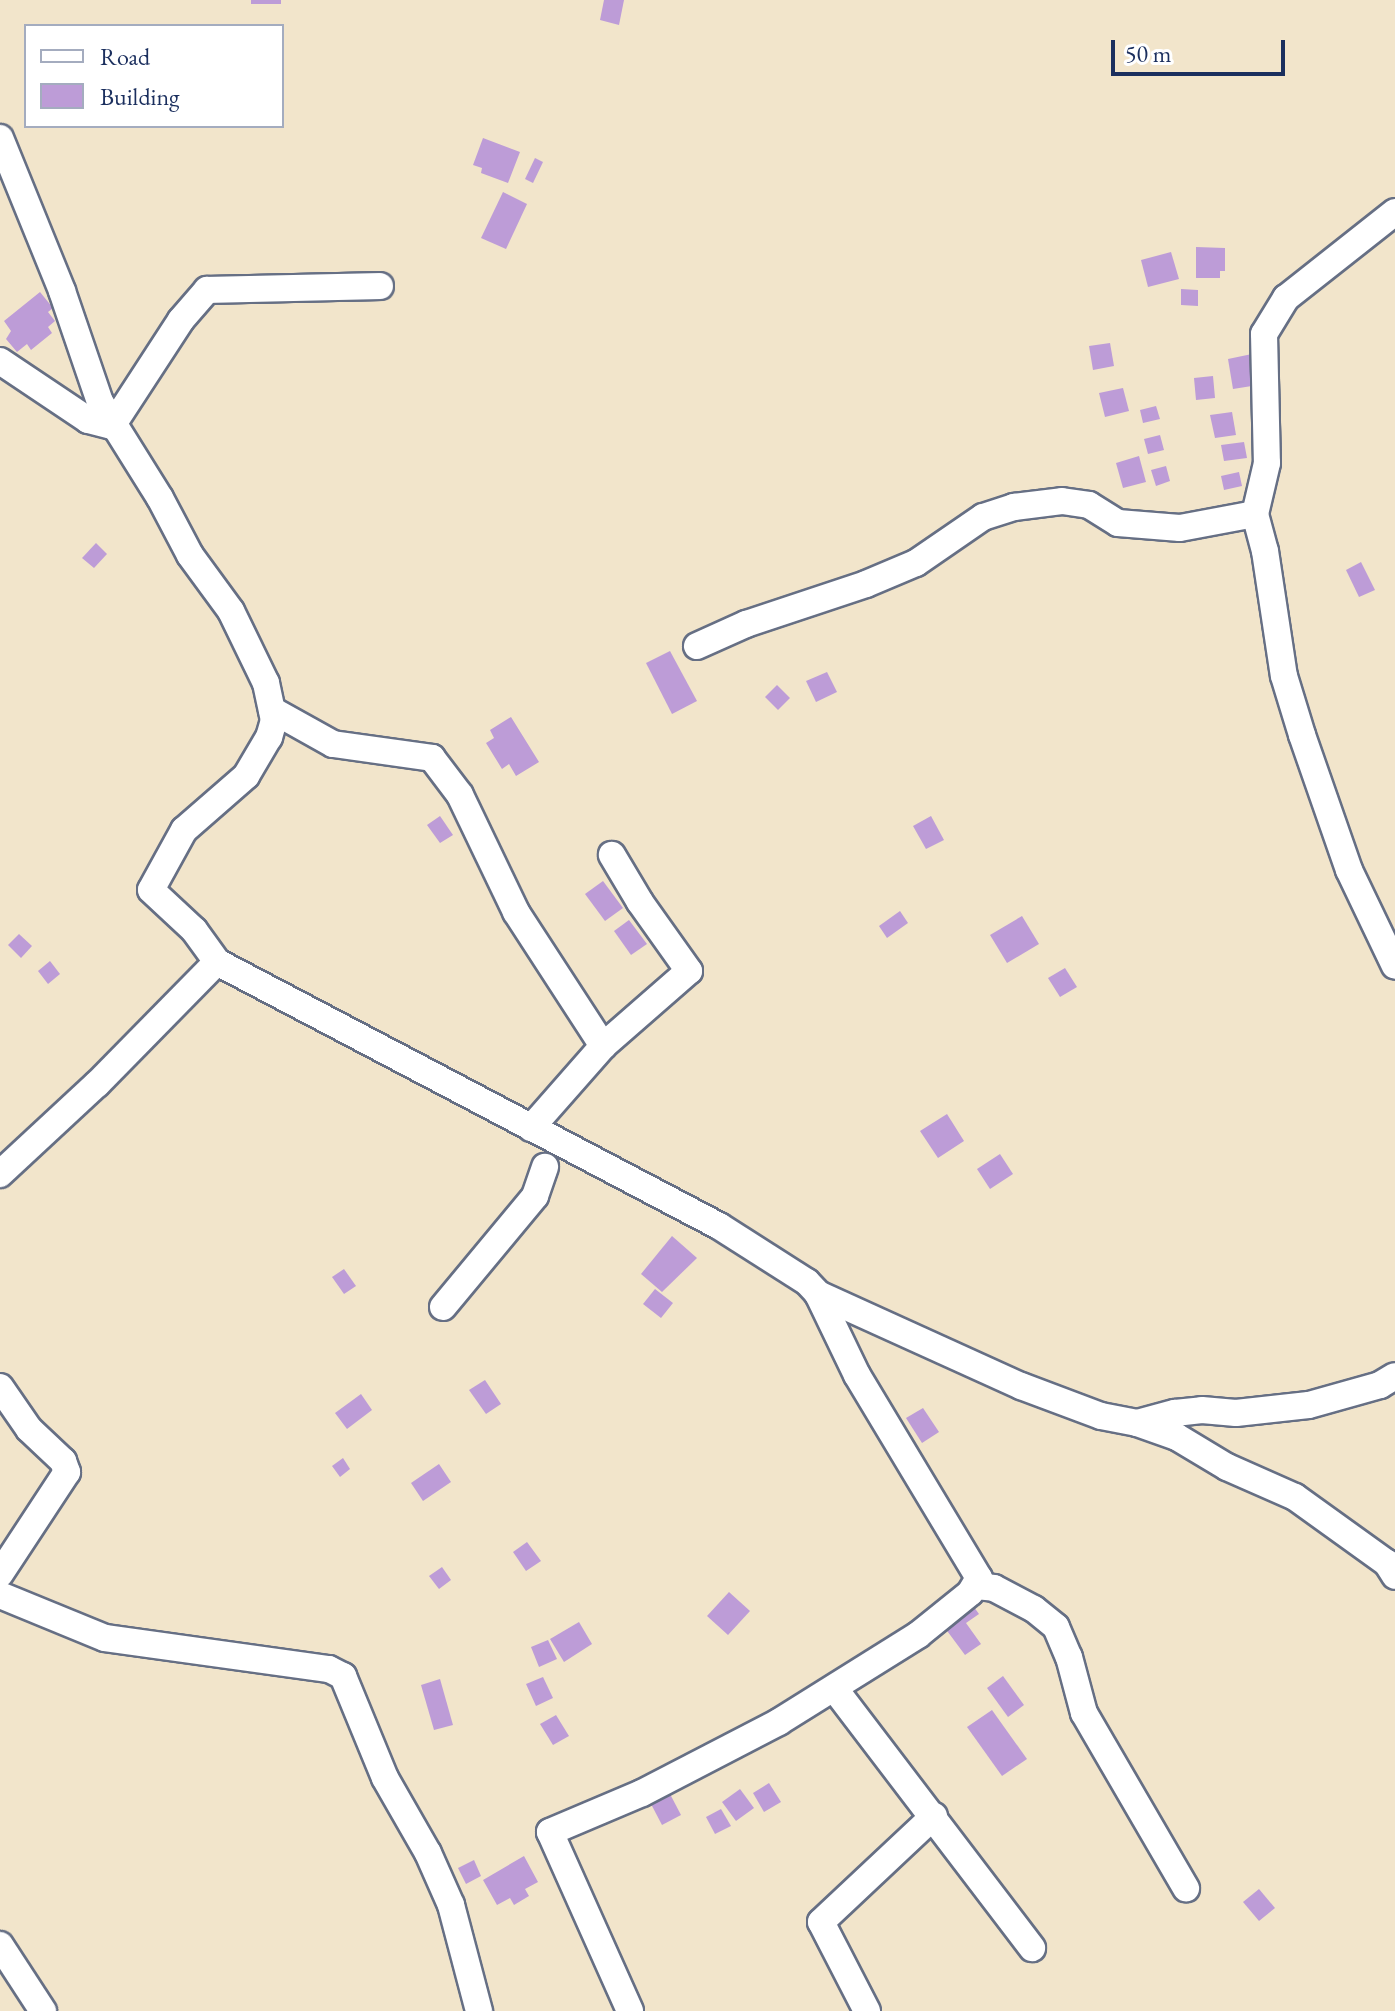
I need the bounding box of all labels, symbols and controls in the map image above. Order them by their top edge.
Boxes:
legend [24,24,284,128]
scale bar [1115,24,1289,74]
text: 50 m [1125,38,1172,69]
text: Road [100,41,150,72]
text: Building [100,81,180,112]

